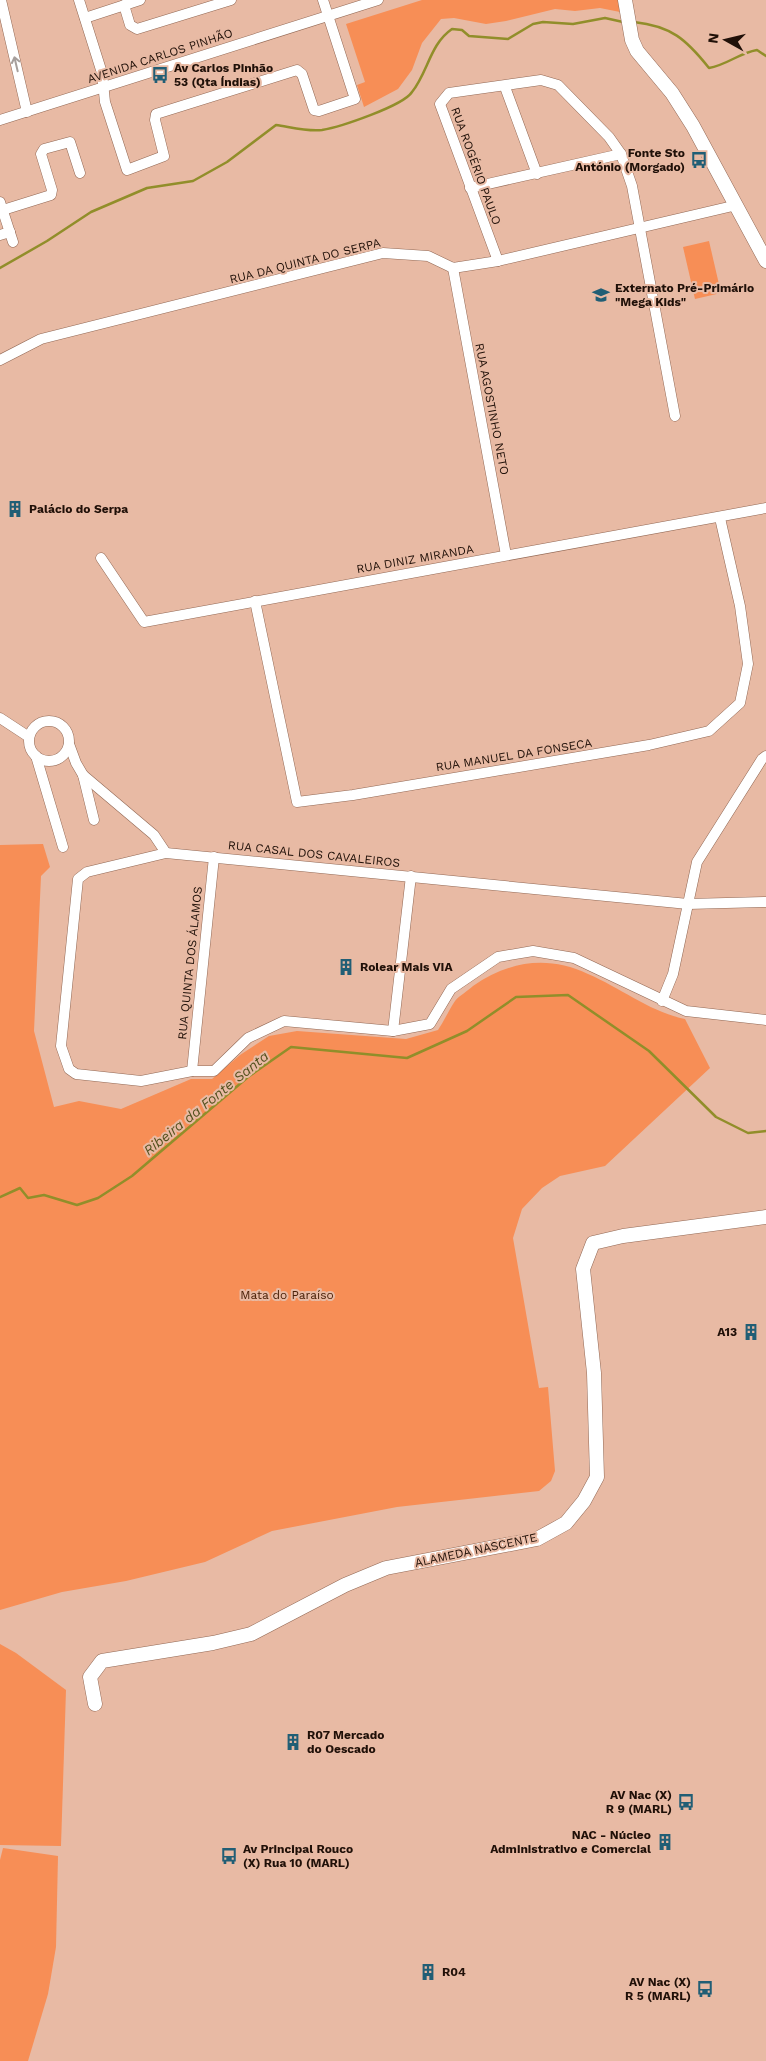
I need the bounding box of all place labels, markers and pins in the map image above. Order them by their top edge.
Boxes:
place label: Av Carlos Pinhão 53 (Qta Índias) [174,61,273,89]
bus stop icon: Av Carlos Pinhão 53 (Qta Índias) [150,65,170,85]
place label: Fonte Sto António (Morgado) [575,146,685,174]
bus stop icon: Fonte Sto António (Morgado) [689,150,709,170]
place label: Externato Pré-Primário "Mega Kids" [615,281,754,309]
school or university icon: Externato Pré-Primário "Mega Kids" [591,285,611,305]
building icon: Palácio do Serpa [5,499,25,519]
place label: Palácio do Serpa [29,502,128,516]
building icon: Rolear Mais VIA [336,957,356,977]
place label: Rolear Mais VIA [360,960,453,974]
building icon: A13 [741,1322,761,1342]
place label: A13 [717,1325,737,1339]
place label: R07 Mercado do Oescado [307,1728,384,1756]
building icon: R07 Mercado do Oescado [283,1732,303,1752]
place label: AV Nac (X) R 9 (MARL) [606,1788,672,1816]
bus stop icon: AV Nac (X) R 9 (MARL) [676,1792,696,1812]
place label: NAC - Núcleo Administrativo e Comercial [490,1828,651,1856]
building icon: NAC - Núcleo Administrativo e Comercial [655,1832,675,1852]
place label: Av Principal Rouco (X) Rua 10 (MARL) [243,1842,353,1870]
bus stop icon: Av Principal Rouco (X) Rua 10 (MARL) [219,1846,239,1866]
building icon: R04 [418,1962,438,1982]
place label: R04 [442,1965,466,1979]
place label: AV Nac (X) R 5 (MARL) [625,1975,691,2003]
bus stop icon: AV Nac (X) R 5 (MARL) [695,1979,715,1999]

